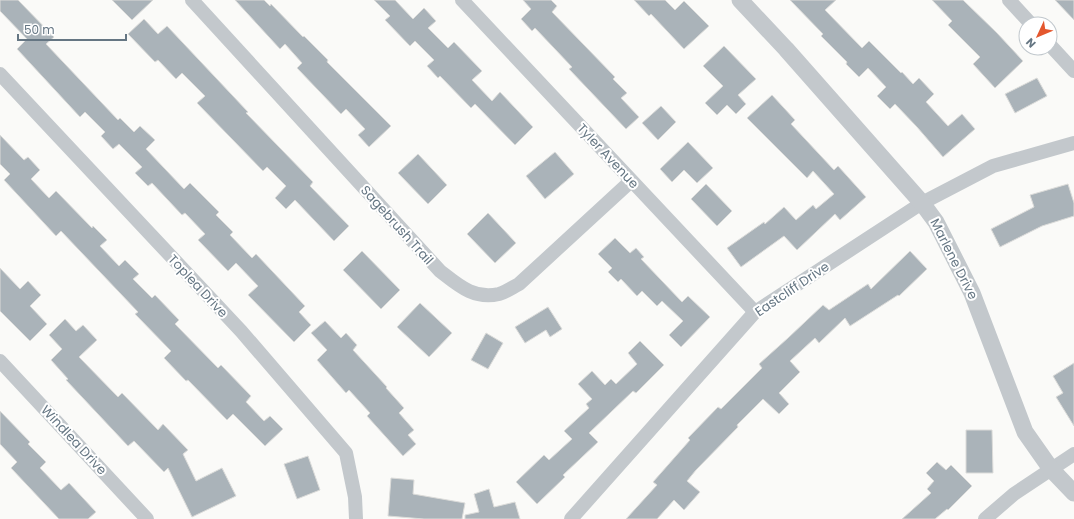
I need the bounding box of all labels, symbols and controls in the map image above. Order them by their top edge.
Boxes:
scale bar [18,16,126,42]
north arrow [1018,16,1058,56]
text: 50 m [24,21,55,38]
text: N [1022,34,1039,51]
street label: Tyler Avenue [573,119,643,193]
street label: Sagebrush Trail [356,181,438,269]
street label: Marlene Drive [925,215,983,303]
street label: Toplea Drive [164,250,232,322]
street label: Eastcliff Drive [751,257,833,321]
street label: Windlea Drive [37,401,111,479]

